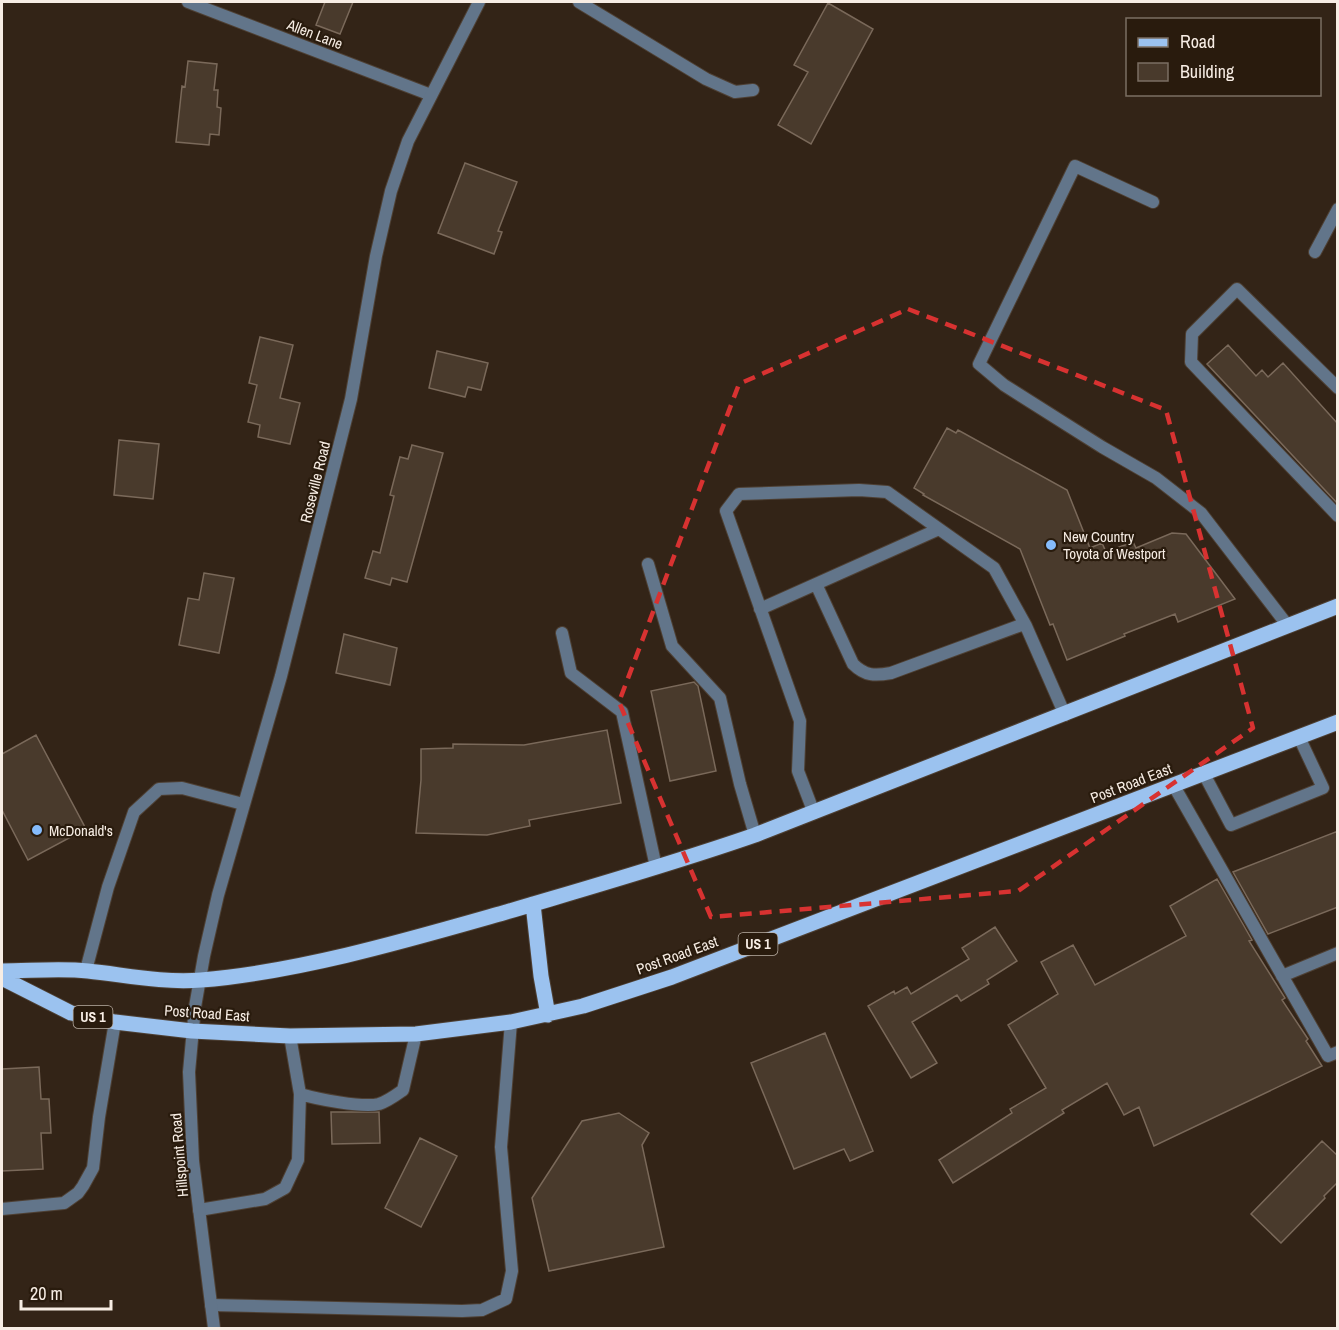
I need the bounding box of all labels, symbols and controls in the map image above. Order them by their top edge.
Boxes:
street label: Allen Lane [283,13,346,54]
legend [1126,18,1321,96]
text: Road [1180,29,1215,54]
text: Building [1180,59,1235,84]
street label: Roseville Road [295,439,335,525]
place label: New Country Toyota of Westport [1063,526,1166,564]
marker: New Country Toyota of Westport [1044,538,1058,552]
street label: Post Road East [1087,758,1175,808]
place label: McDonald's [49,820,113,841]
marker: McDonald's [30,823,44,837]
street label: Post Road East [633,930,721,979]
road number: US 1 [738,933,777,955]
street label: Post Road East [164,1000,251,1026]
road number: US 1 [74,1006,112,1028]
street label: Hillspoint Road [165,1112,193,1198]
scale bar [21,1273,111,1311]
text: 20 m [30,1281,63,1306]

